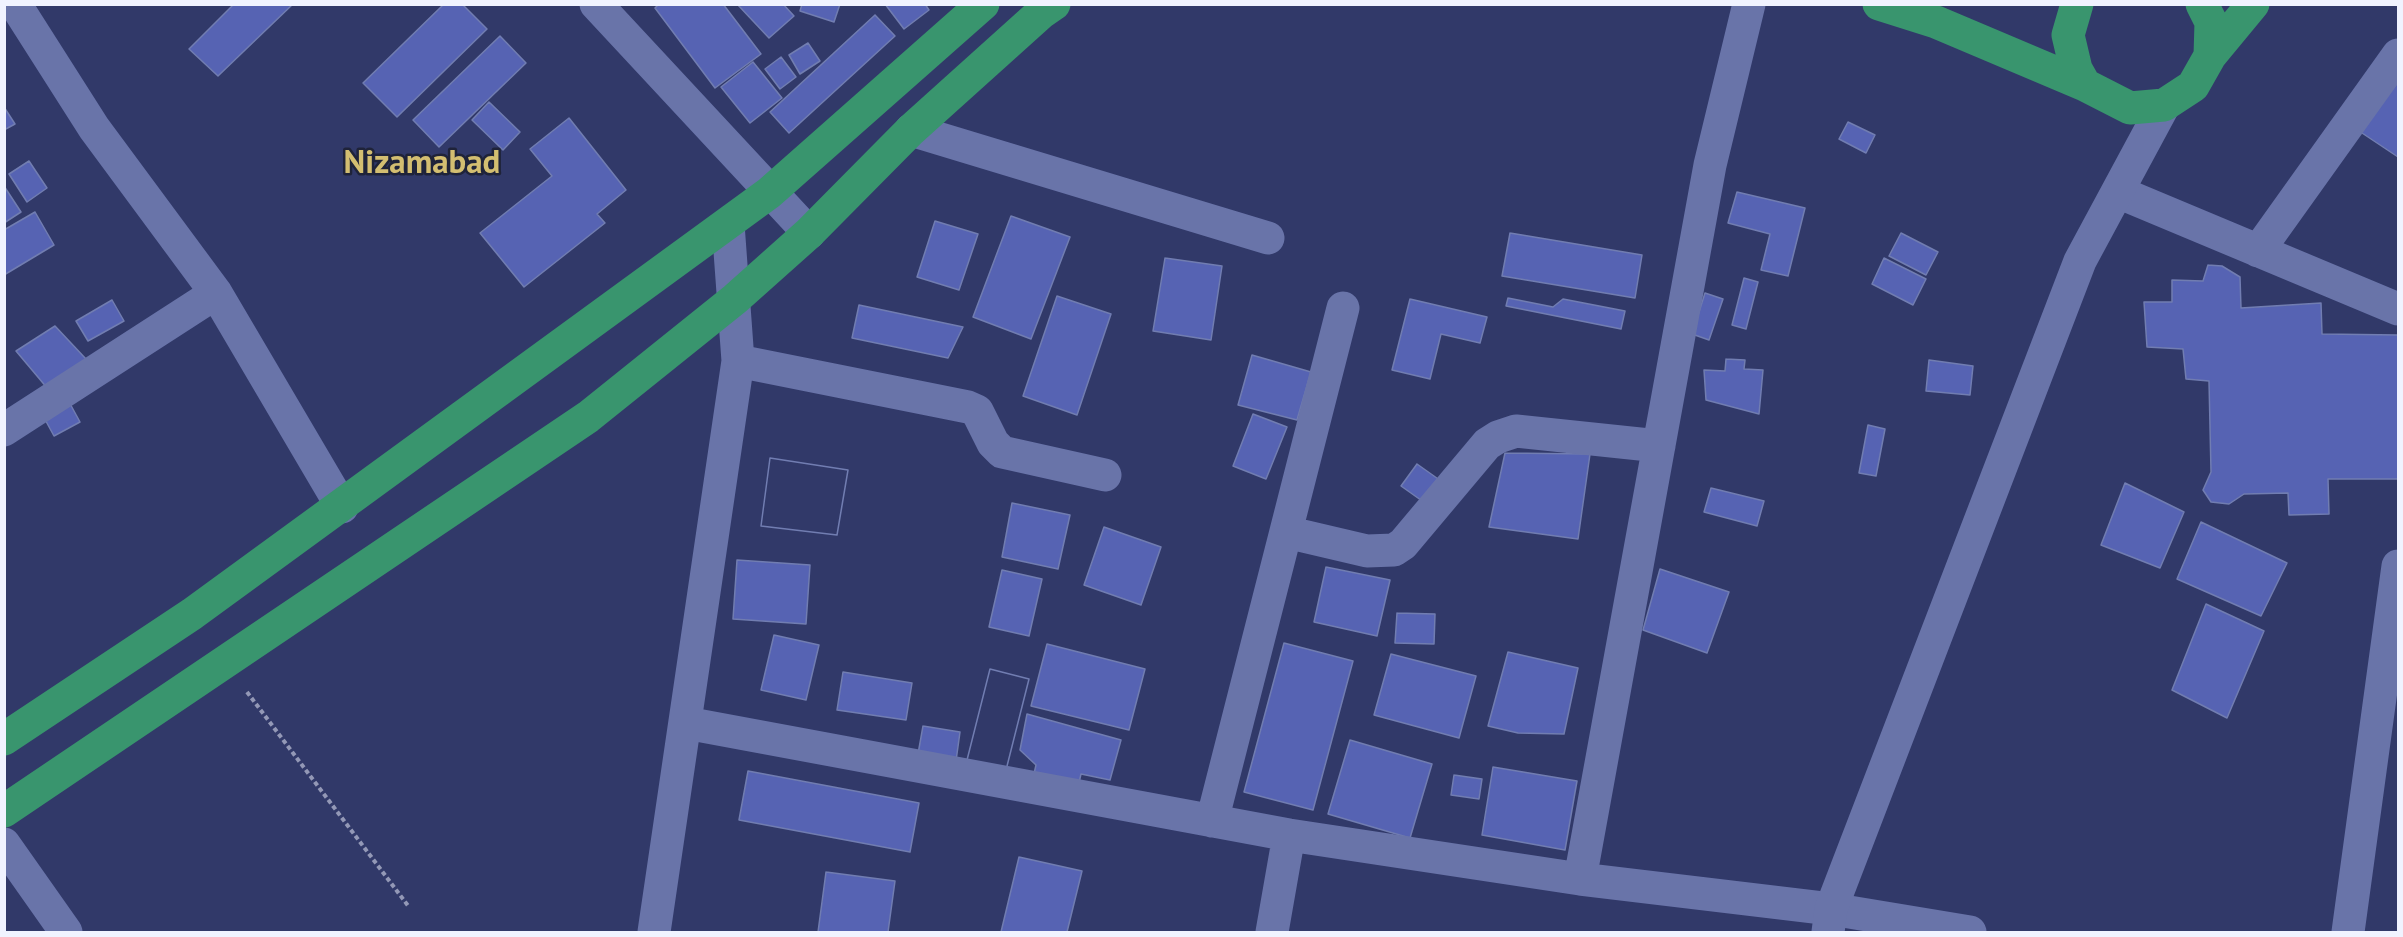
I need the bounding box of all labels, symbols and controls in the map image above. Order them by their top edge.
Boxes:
district label: Nizamabad [344,144,500,184]

